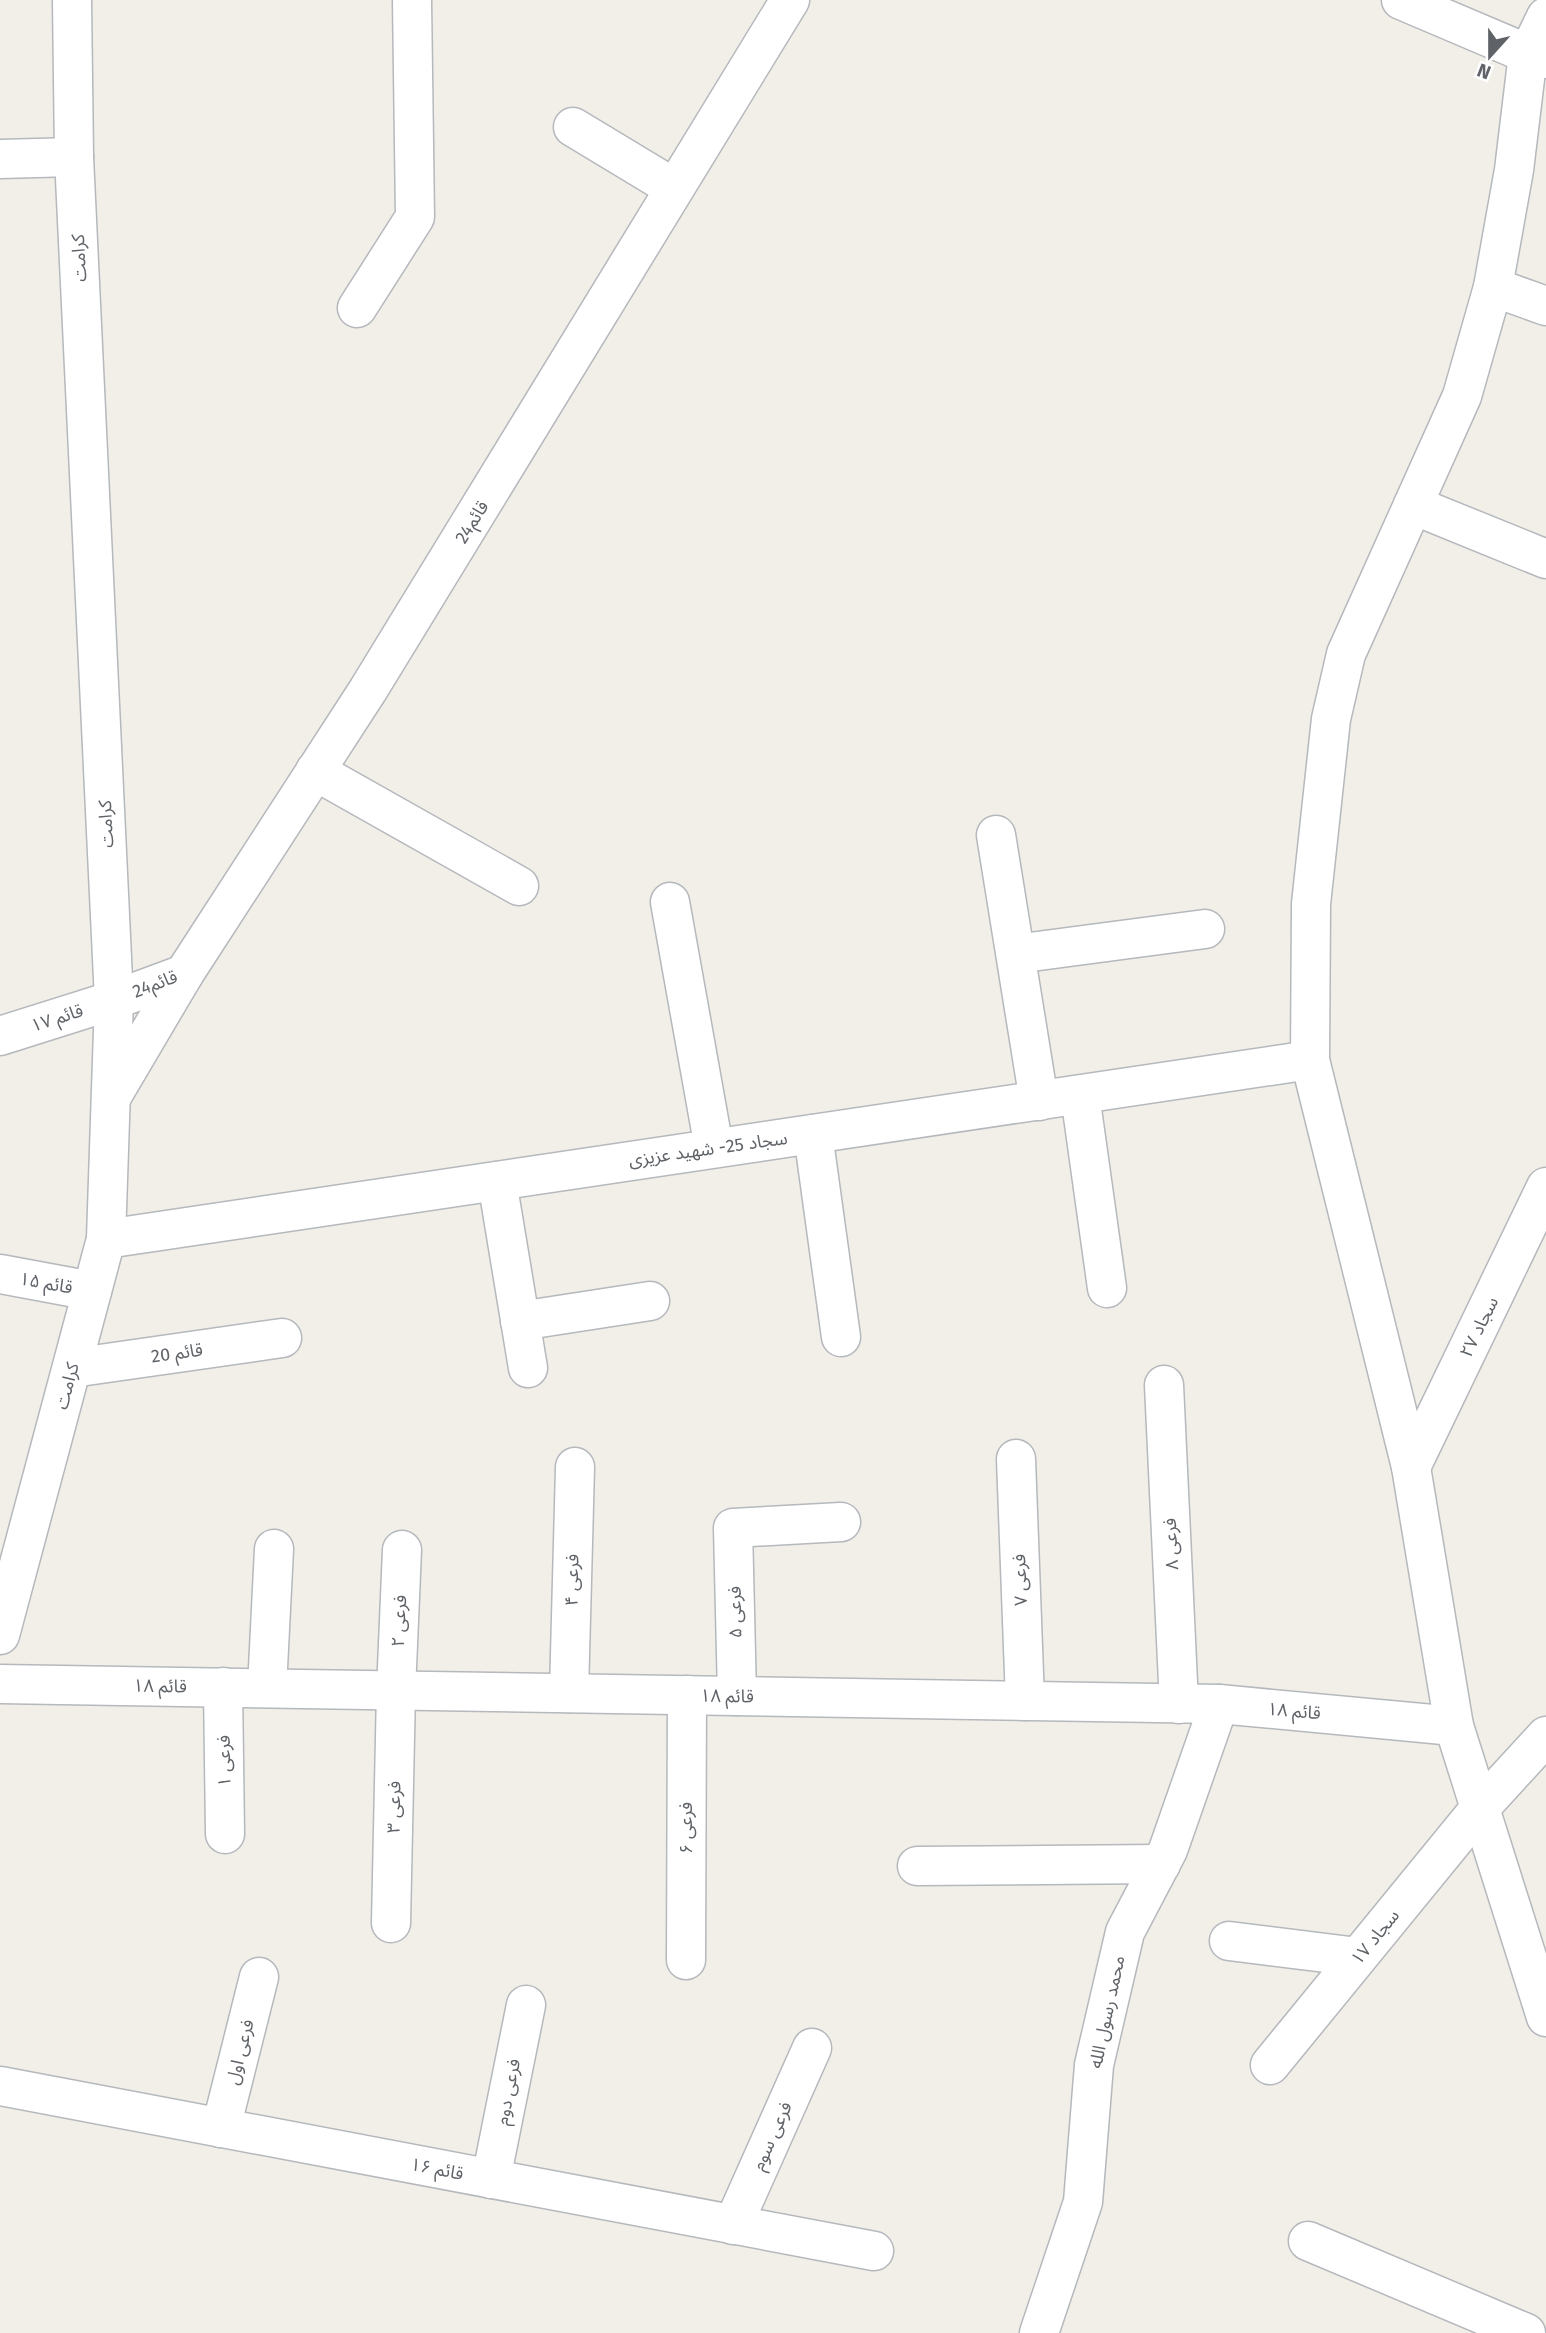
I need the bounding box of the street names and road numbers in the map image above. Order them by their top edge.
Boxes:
street label: کرامت [67,233,91,282]
street label: قائم24 [450,497,495,549]
street label: کرامت [94,799,118,848]
street label: قائم24 [129,965,181,1004]
street label: قائم ۱۷ [28,999,87,1039]
street label: سجاد 25- شهید عزیزی [627,1127,789,1171]
street label: قائم ۱۵ [17,1268,74,1300]
street label: سجاد ۲۷ [1455,1293,1503,1361]
street label: قائم 20 [150,1338,205,1369]
street label: کرامت [50,1360,84,1412]
street label: فرعی ۸ [1159,1517,1183,1571]
street label: فرعی ۴ [561,1554,583,1606]
street label: فرعی ۷ [1008,1554,1032,1606]
street label: فرعی ۵ [724,1586,746,1638]
street label: فرعی ۲ [387,1594,411,1648]
street label: قائم ۱۸ [133,1675,187,1699]
street label: قائم ۱۸ [700,1685,754,1709]
street label: قائم ۱۸ [1266,1698,1322,1726]
street label: فرعی ۱ [213,1735,235,1787]
street label: فرعی ۳ [383,1781,405,1833]
street label: فرعی ۶ [675,1802,697,1854]
street label: سجاد ۱۷ [1346,1905,1404,1969]
street label: محمد رسول الله [1084,1954,1130,2070]
street label: فرعی اول [221,2017,259,2087]
street label: فرعی دوم [491,2057,528,2128]
street label: فرعی سوم [747,2098,800,2175]
street label: قائم ۱۶ [408,2153,465,2187]

